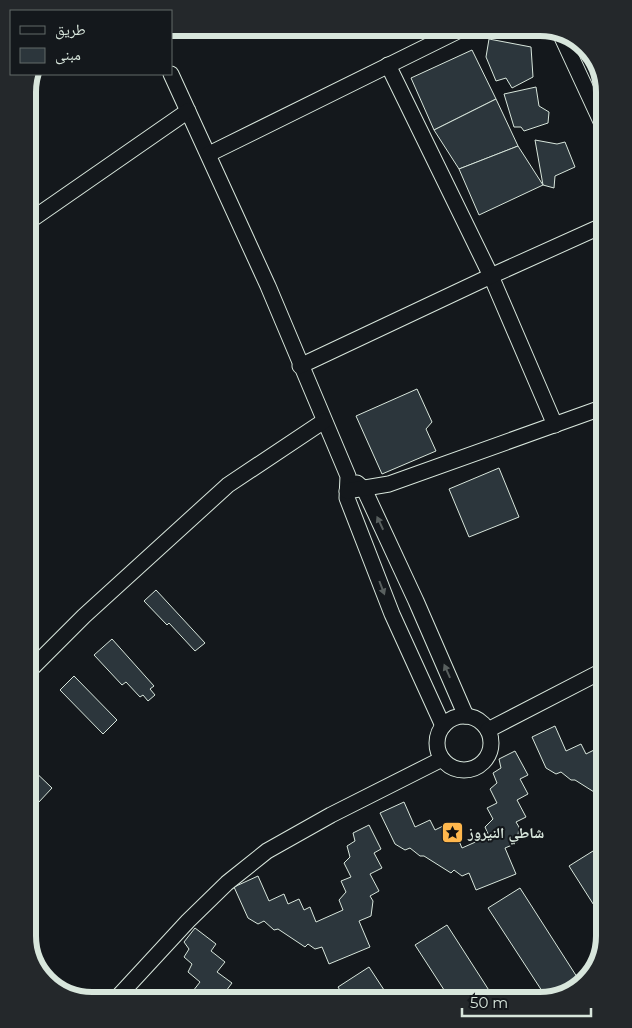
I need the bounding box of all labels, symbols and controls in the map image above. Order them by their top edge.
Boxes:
legend [10,10,172,75]
text: طريق [55,20,86,40]
text: مبنى [55,45,81,65]
one-way arrow [376,516,384,530]
one-way arrow [378,581,386,596]
one-way arrow [442,664,450,678]
place icon: شاطي النيروز [440,821,464,845]
place label: شاطي النيروز [467,823,544,845]
scale bar [462,986,591,1018]
text: 50 m [470,993,508,1012]

